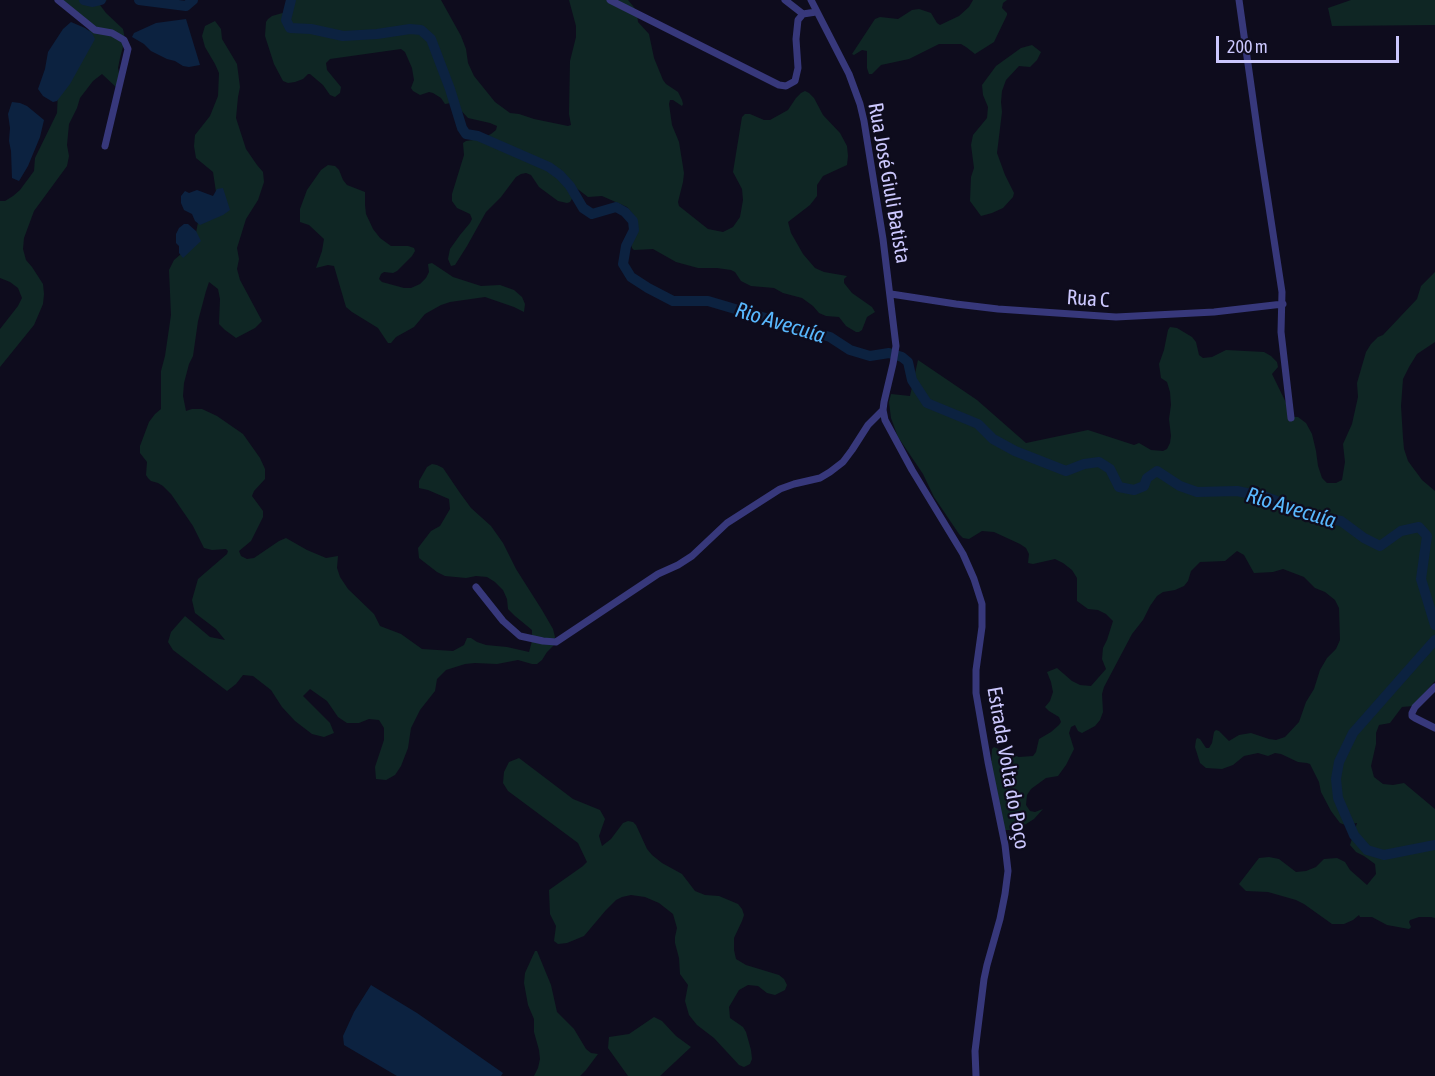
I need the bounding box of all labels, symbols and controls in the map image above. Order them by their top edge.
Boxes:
scale bar [1219,24,1402,62]
text: 200 m [1227,36,1268,57]
street label: Rua José Giuli Batista [862,101,916,265]
street label: Rua C [1066,285,1110,313]
water label: Rio Avecuía [732,297,828,349]
water label: Rio Avecuía [1243,482,1339,534]
street label: Estrada Volta do Poço [981,685,1035,851]

